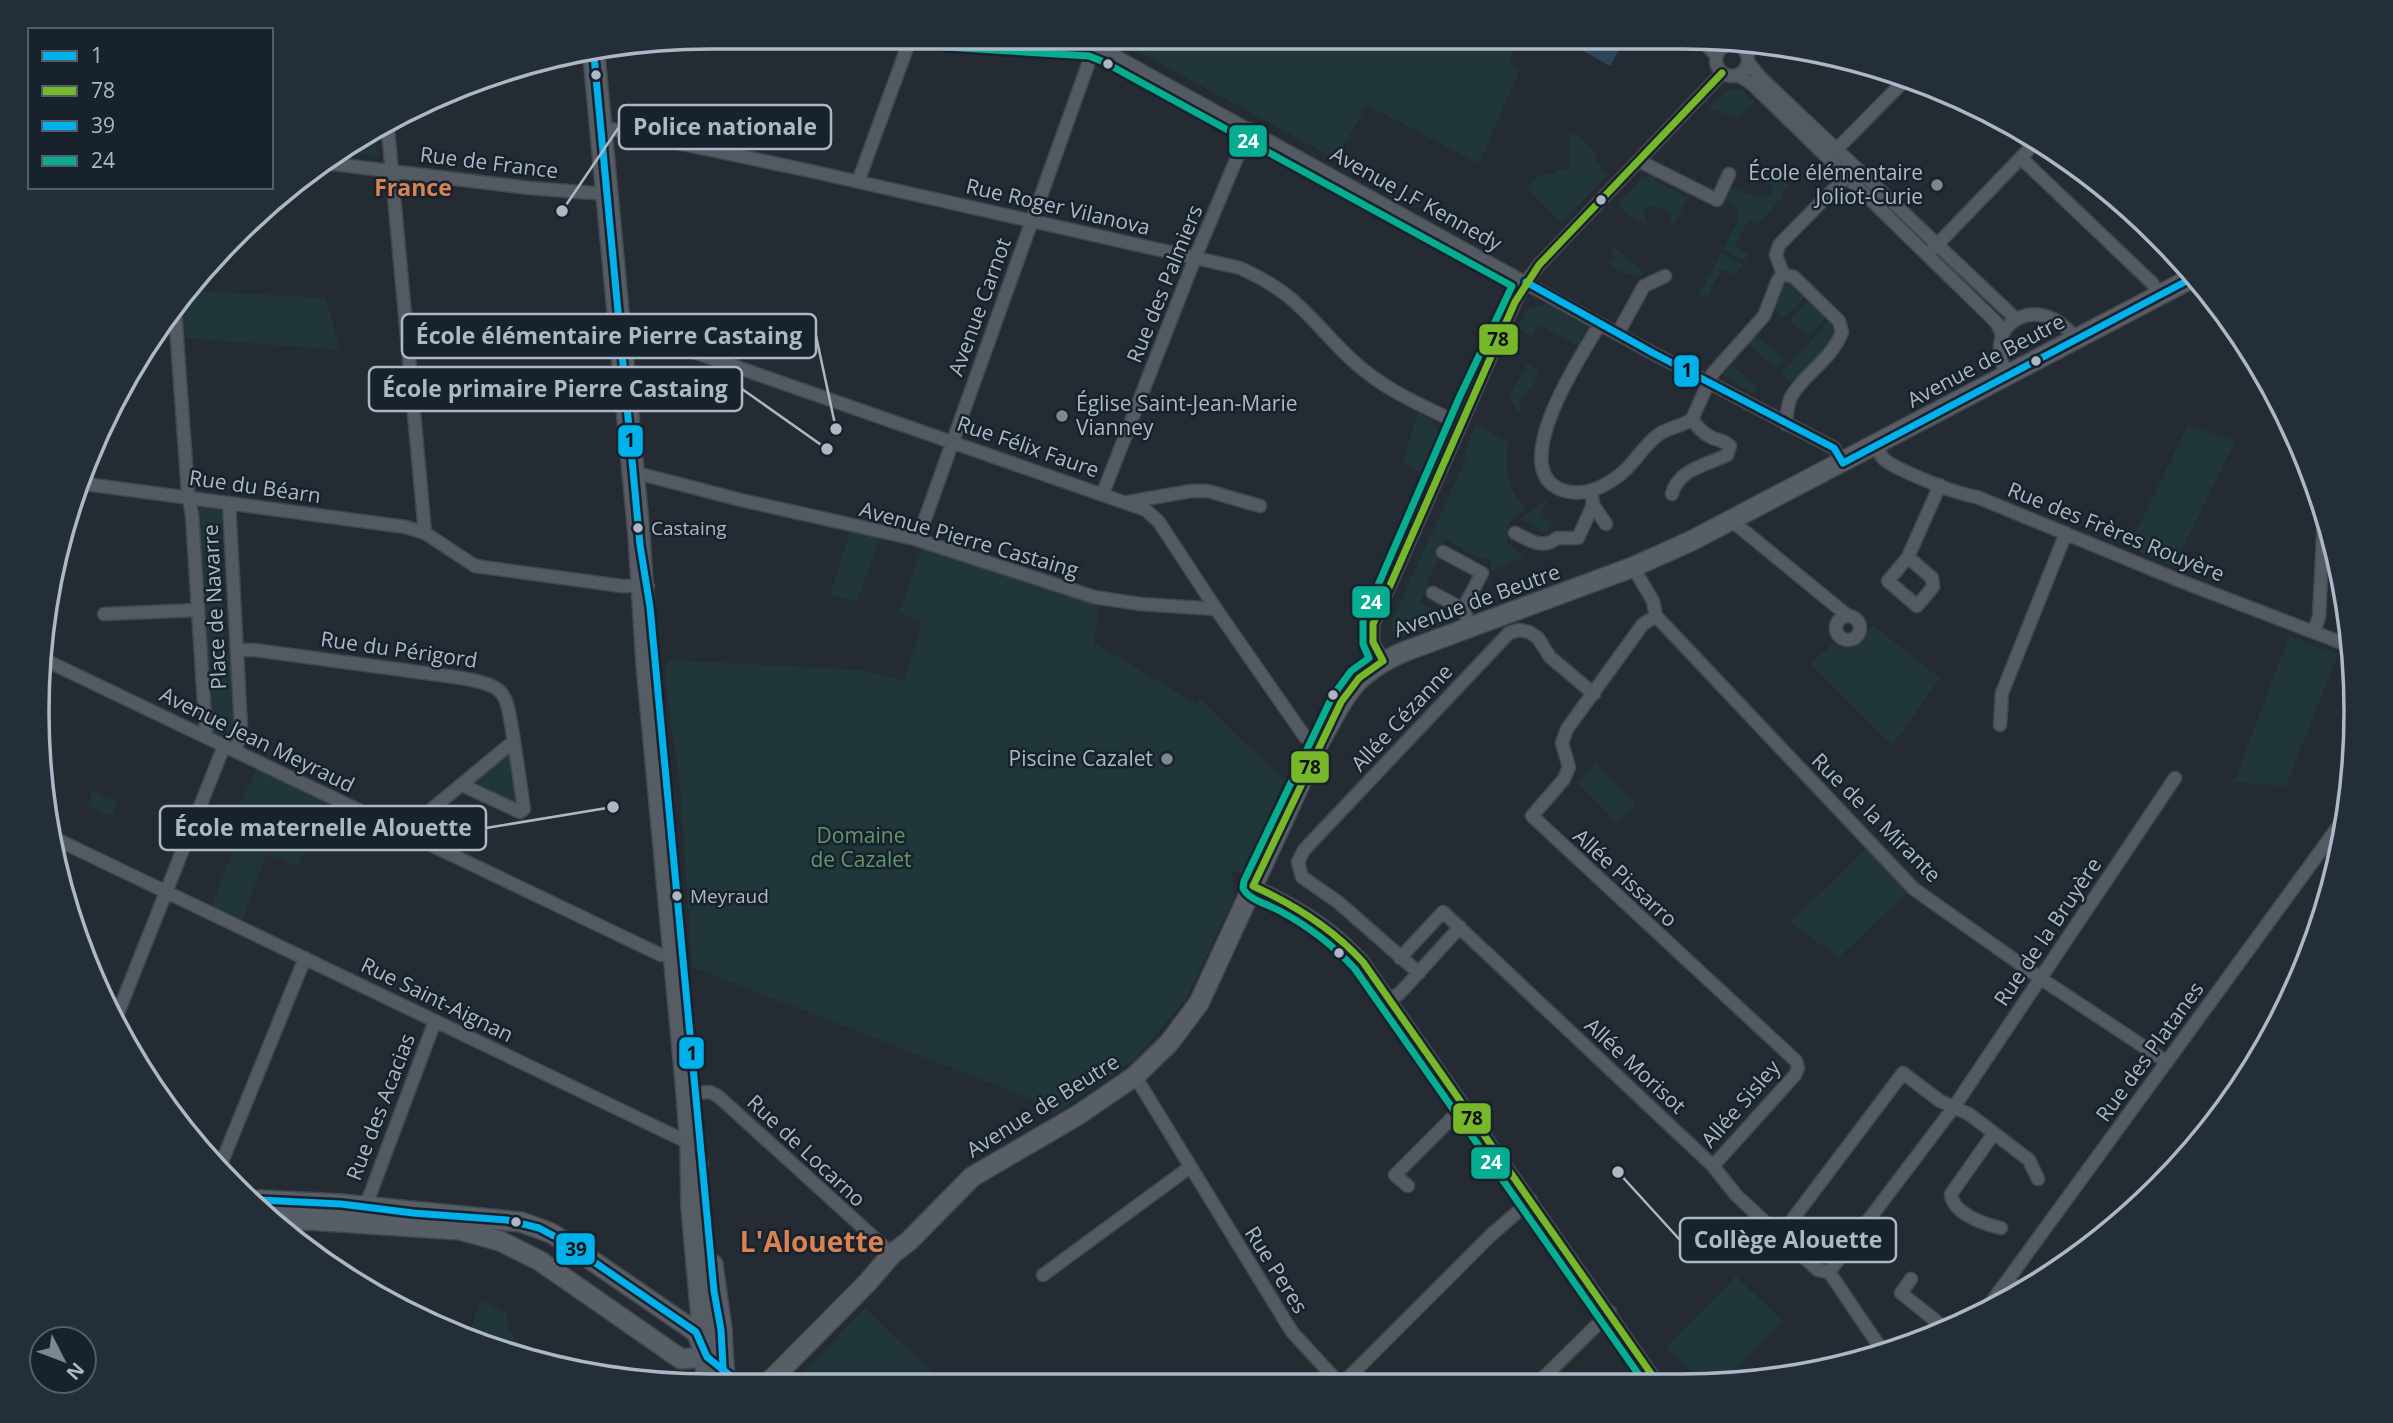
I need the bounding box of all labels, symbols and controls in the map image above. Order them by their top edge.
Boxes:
legend [28,28,273,189]
text: 1 [91,41,103,69]
unlabelled marker [1101,57,1115,71]
unlabelled marker [589,68,603,82]
text: 78 [91,76,115,104]
callout: Police nationale [619,105,831,149]
text: Police nationale [633,110,817,142]
text: 39 [91,111,115,139]
line badge: 24 [1228,124,1268,158]
text: 24 [1237,128,1259,154]
street label: Avenue J.F Kennedy [1326,139,1507,257]
street label: Rue de France [418,140,560,184]
text: 24 [91,146,115,174]
place label: École élémentaire Joliot-Curie [1748,158,1923,210]
district label: France [374,171,452,203]
street label: Rue Roger Vilanova [963,171,1153,241]
marker: École élémentaire Joliot-Curie [1929,177,1945,193]
unlabelled marker [1594,193,1608,207]
street label: Rue des Palmiers [1120,201,1209,367]
street label: Avenue Carnot [941,234,1017,380]
street label: Avenue de Beutre [1902,307,2069,414]
callout: École élémentaire Pierre Castaing [402,314,816,358]
text: École élémentaire Pierre Castaing [416,319,802,351]
line badge: 78 [1478,323,1519,356]
text: 78 [1487,326,1509,352]
line badge: 1 [1673,354,1700,388]
unlabelled marker [2029,354,2043,368]
text: 1 [1682,357,1692,383]
callout: École primaire Pierre Castaing [369,367,742,411]
text: École primaire Pierre Castaing [382,372,728,404]
place label: Église Saint-Jean-Marie Vianney [1076,389,1298,441]
marker: Église Saint-Jean-Marie Vianney [1054,408,1070,424]
street label: Rue Félix Faure [954,409,1103,483]
line badge: 1 [617,424,644,458]
text: 1 [625,427,635,453]
street label: Rue du Béarn [187,463,323,509]
street label: Rue des Frères Rouyère [2004,475,2229,587]
street label: Avenue Pierre Castaing [857,494,1082,584]
place label: Castaing [651,515,727,541]
marker: Castaing [631,521,645,535]
street label: Place de Navarre [196,524,232,690]
street label: Avenue de Beutre [1390,557,1564,643]
line badge: 24 [1351,585,1391,619]
text: 24 [1360,589,1382,615]
street label: Rue du Périgord [319,624,479,674]
street label: Allée Cézanne [1344,658,1458,777]
street label: Avenue Jean Meyraud [155,680,359,798]
unlabelled marker [1326,688,1340,702]
place label: Piscine Cazalet [1009,744,1153,772]
street label: Rue de la Mirante [1806,747,1947,888]
line badge: 78 [1290,750,1330,784]
marker: Piscine Cazalet [1159,751,1175,767]
text: 78 [1299,754,1321,780]
callout: École maternelle Alouette [160,806,486,850]
text: École maternelle Alouette [174,811,472,843]
park label: Domaine de Cazalet [810,821,912,873]
street label: Allée Pissarro [1568,822,1684,933]
street label: Rue de la Bruyère [1987,852,2107,1011]
place label: Meyraud [690,883,769,909]
marker: Meyraud [670,889,684,903]
unlabelled marker [1332,946,1346,960]
street label: Rue Saint-Aignan [357,950,518,1048]
street label: Rue des Platanes [2089,976,2209,1127]
street label: Allée Morisot [1579,1011,1692,1119]
street label: Rue des Acacias [339,1029,421,1184]
line badge: 1 [678,1036,705,1070]
text: 1 [687,1040,697,1066]
street label: Avenue de Beutre [961,1047,1124,1163]
street label: Allée Sisley [1694,1053,1786,1153]
street label: Rue de Locarno [741,1088,872,1213]
line badge: 78 [1452,1102,1492,1135]
text: 78 [1461,1105,1483,1131]
line badge: 24 [1470,1146,1511,1180]
text: 24 [1480,1149,1502,1175]
unlabelled marker [509,1215,523,1229]
callout: Collège Alouette [1680,1218,1896,1262]
street label: Rue Peres [1239,1221,1315,1318]
district label: L'Alouette [740,1222,884,1260]
text: Collège Alouette [1694,1223,1882,1255]
line badge: 39 [555,1232,596,1266]
text: 39 [565,1236,587,1262]
north arrow [28,1325,98,1395]
text: N [61,1357,90,1386]

